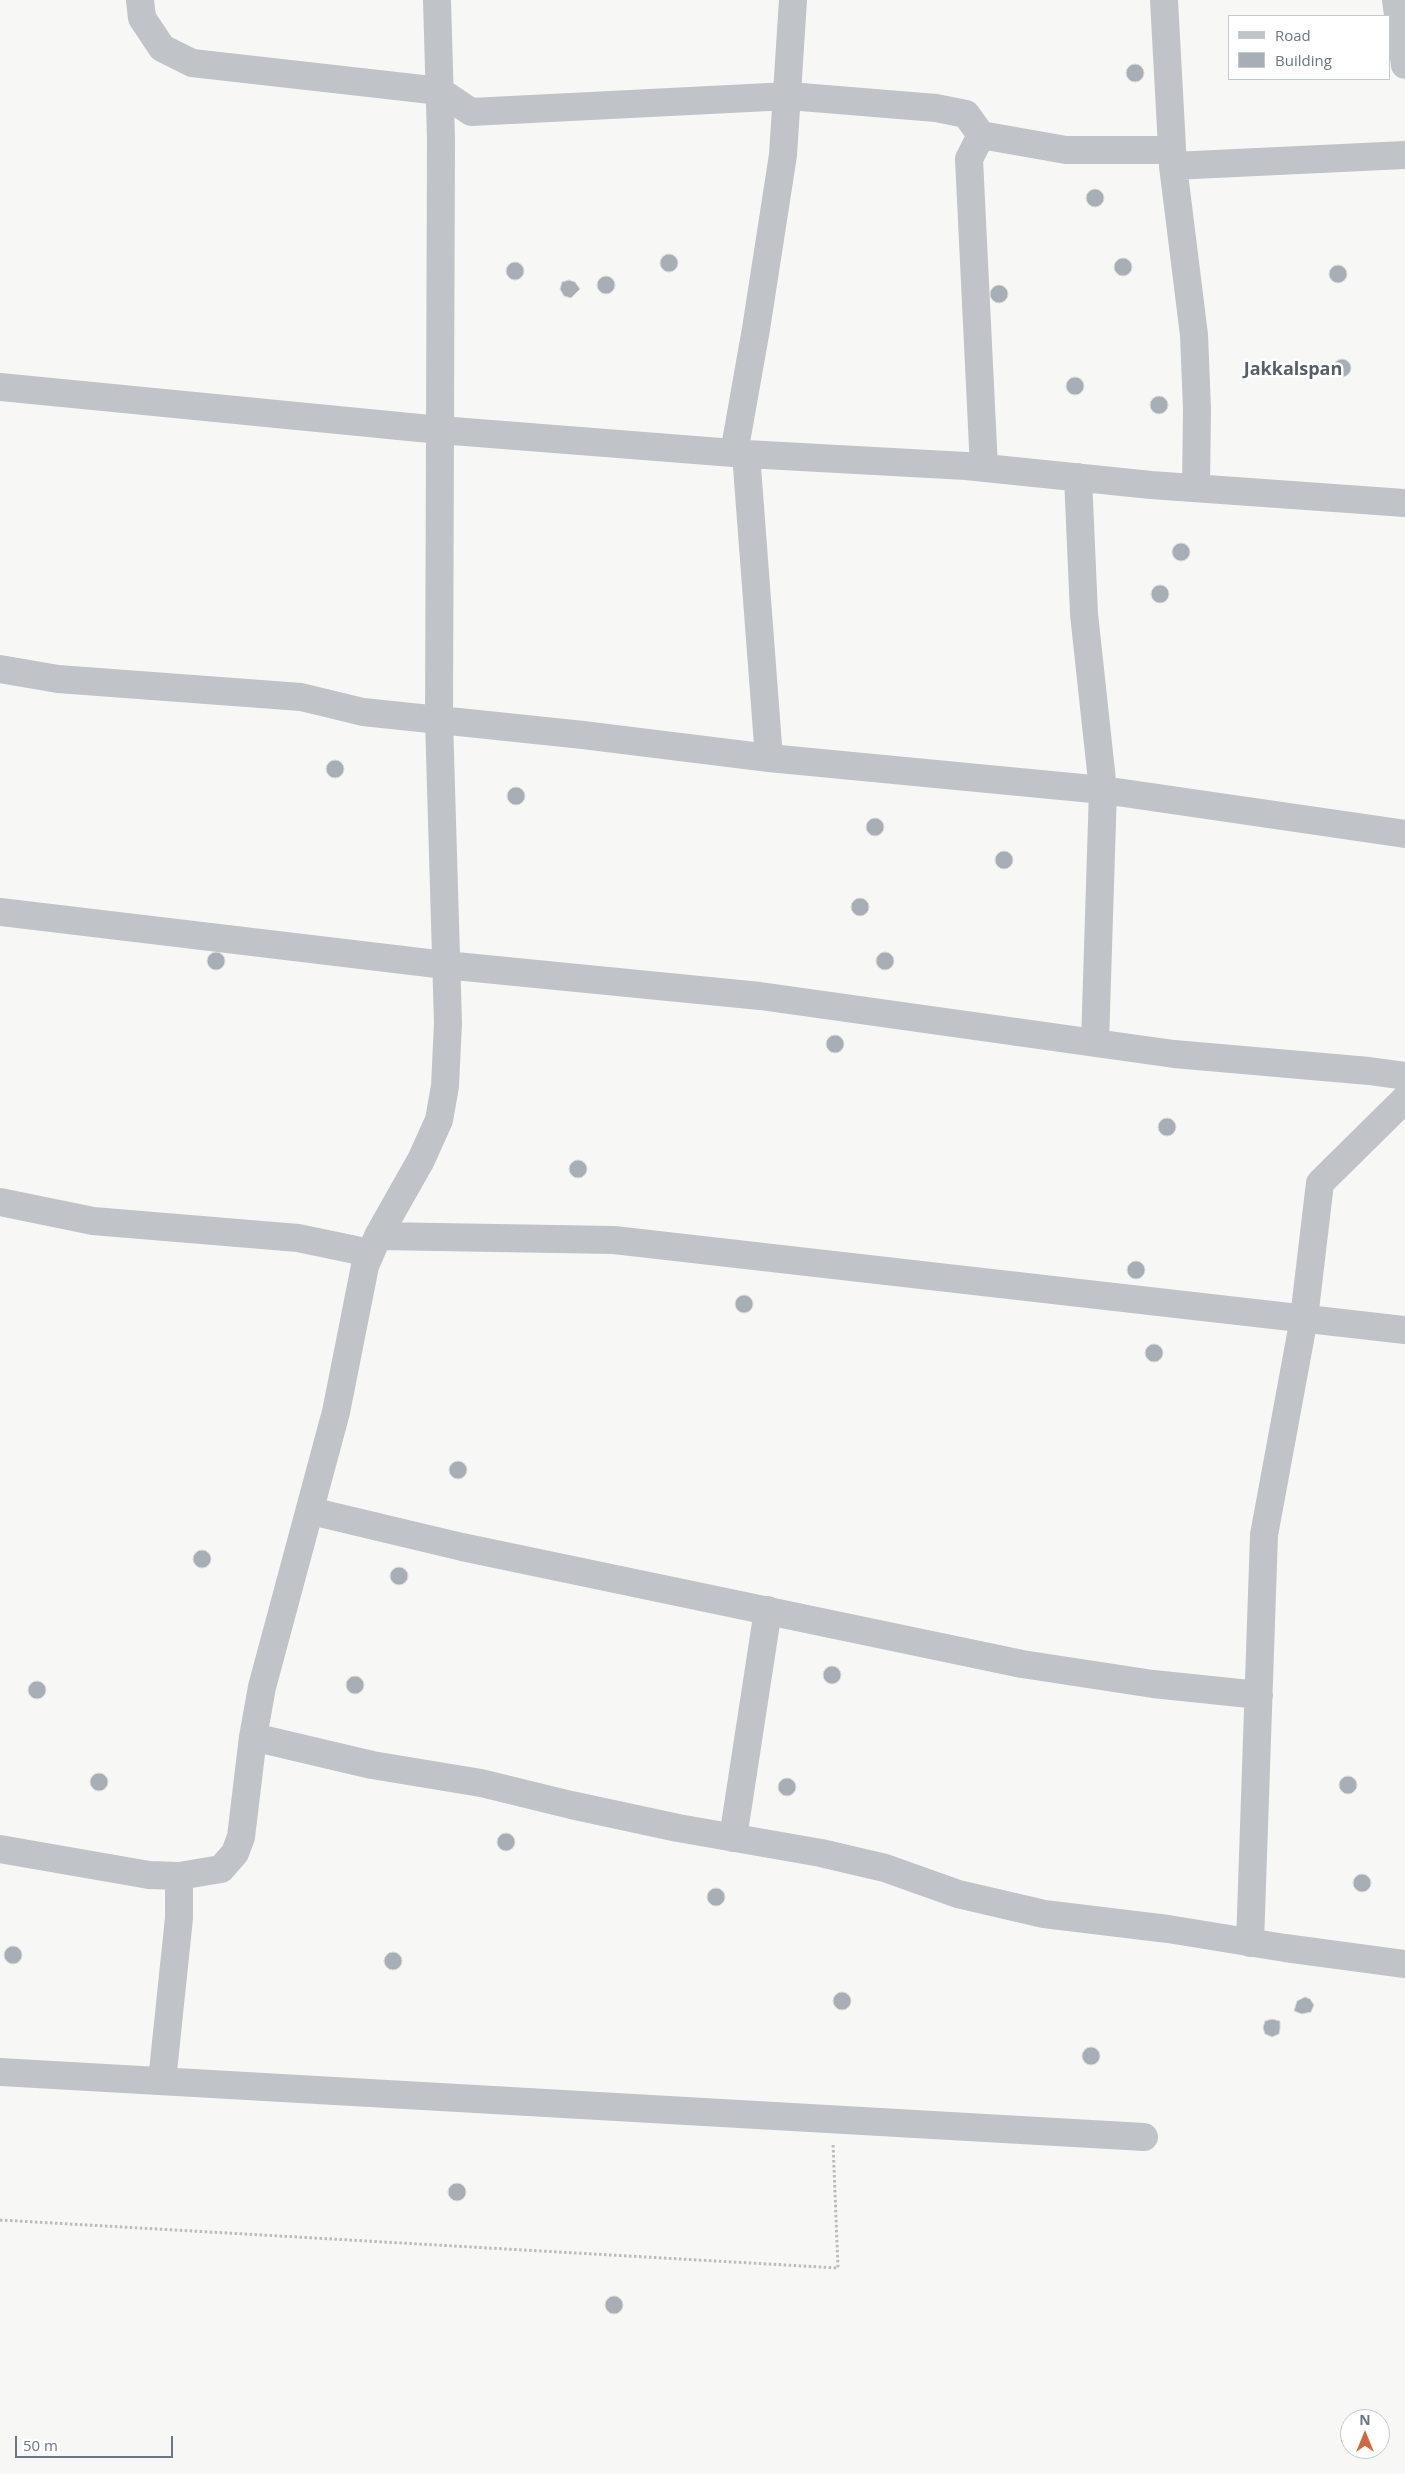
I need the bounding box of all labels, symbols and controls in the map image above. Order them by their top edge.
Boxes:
legend [1228,15,1390,80]
text: Road [1275,25,1311,45]
text: Building [1275,50,1332,70]
district label: Jakkalspan [1244,359,1342,381]
north arrow [1340,2409,1390,2459]
text: N [1359,2410,1371,2429]
scale bar [18,2426,175,2458]
text: 50 m [23,2435,58,2455]

